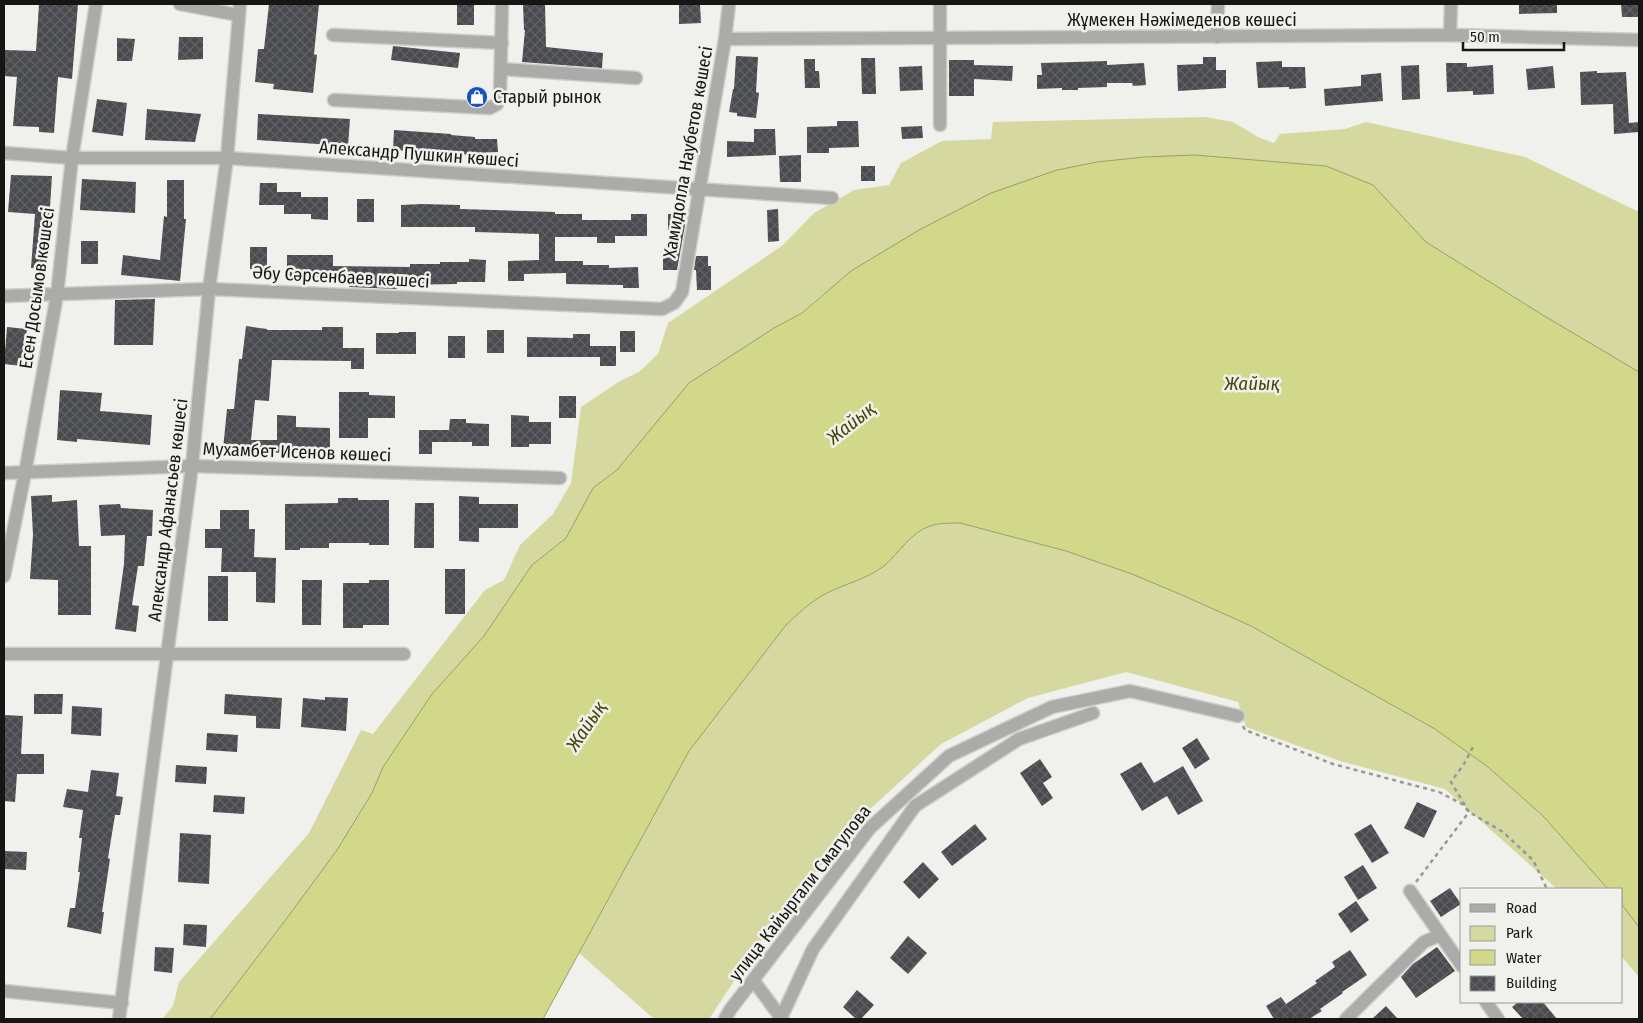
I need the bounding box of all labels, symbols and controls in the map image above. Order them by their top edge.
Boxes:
street label: Жұмекен Нәжімеденов көшесі [1067,9,1297,31]
scale bar [1463,20,1564,52]
text: 50 m [1470,28,1500,46]
street label: Хамидолла Наубетов көшесі [659,44,717,260]
shop icon: Старый рынок [465,85,489,109]
place label: Старый рынок [493,86,602,108]
street label: Александр Пушкин көшесі [318,136,520,172]
street label: Есен Досымов көшесі [15,206,59,370]
street label: Әбу Сәрсенбаев көшесі [252,261,430,293]
water label: Жайық [1223,372,1280,395]
street label: Александр Афанасьев көшесі [143,397,193,623]
water label: Жайық [821,397,880,450]
street label: Мухамбет Исенов көшесі [202,438,392,466]
water label: Жайық [560,697,611,756]
street label: улица Кайыргали Смагулова [724,801,876,985]
legend [1460,888,1623,1003]
text: Road [1506,899,1537,917]
text: Park [1506,924,1533,942]
text: Water [1506,949,1542,967]
text: Building [1506,974,1557,992]

